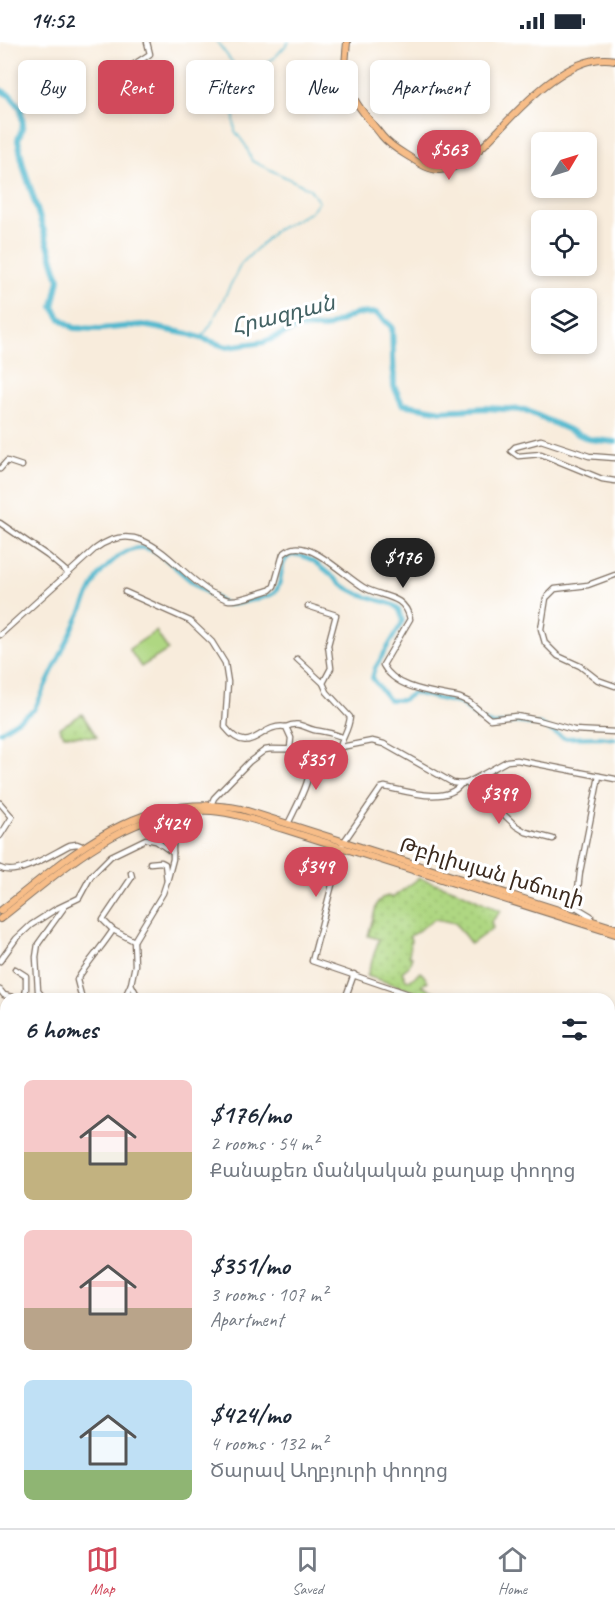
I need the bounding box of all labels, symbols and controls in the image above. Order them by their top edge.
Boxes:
text: 14:52 [30,7,74,35]
chip: Buy [18,60,86,114]
chip: Rent [98,60,174,114]
chip: Filters [186,60,274,114]
chip: New [286,60,358,114]
chip: Apartment [370,60,490,114]
pin: $563 [413,130,485,181]
north arrow [531,132,597,198]
map controls [531,132,597,354]
text: $563 [431,137,467,162]
button: locate [531,210,597,276]
water label: Հրազդան [229,288,339,341]
button: layers [531,288,597,354]
pin: $176 [367,538,439,589]
text: $176 [385,545,421,570]
pin: $351 [280,740,352,791]
text: $351 [298,747,334,772]
pin: $399 [463,774,535,825]
text: $399 [481,781,517,806]
pin: $424 [135,804,207,855]
text: $424 [153,811,189,836]
street label: Թբիլիսյան խճուղի [396,832,588,912]
pin: $349 [280,847,352,898]
text: $349 [298,854,334,879]
text: 6 homes [24,1013,98,1046]
icon: filters [558,1013,591,1046]
text: $176/mo [210,1098,291,1131]
icon: home [72,1104,144,1176]
text: 2 rooms · 54 m² [210,1131,318,1156]
text: Քանաքեռ մանկական քաղաք փողոց [210,1158,576,1183]
text: $351/mo [210,1249,290,1282]
icon: home [72,1254,144,1326]
text: 3 rooms · 107 m² [210,1282,327,1307]
text: Apartment [210,1307,283,1332]
text: $424/mo [210,1398,290,1431]
icon: home [72,1404,144,1476]
text: 4 rooms · 132 m² [210,1431,327,1456]
text: Ծարավ Աղբյուրի փողոց [210,1458,448,1483]
tab: Map [86,1543,119,1599]
tab: Saved [291,1543,324,1599]
tab: Home [496,1543,529,1599]

